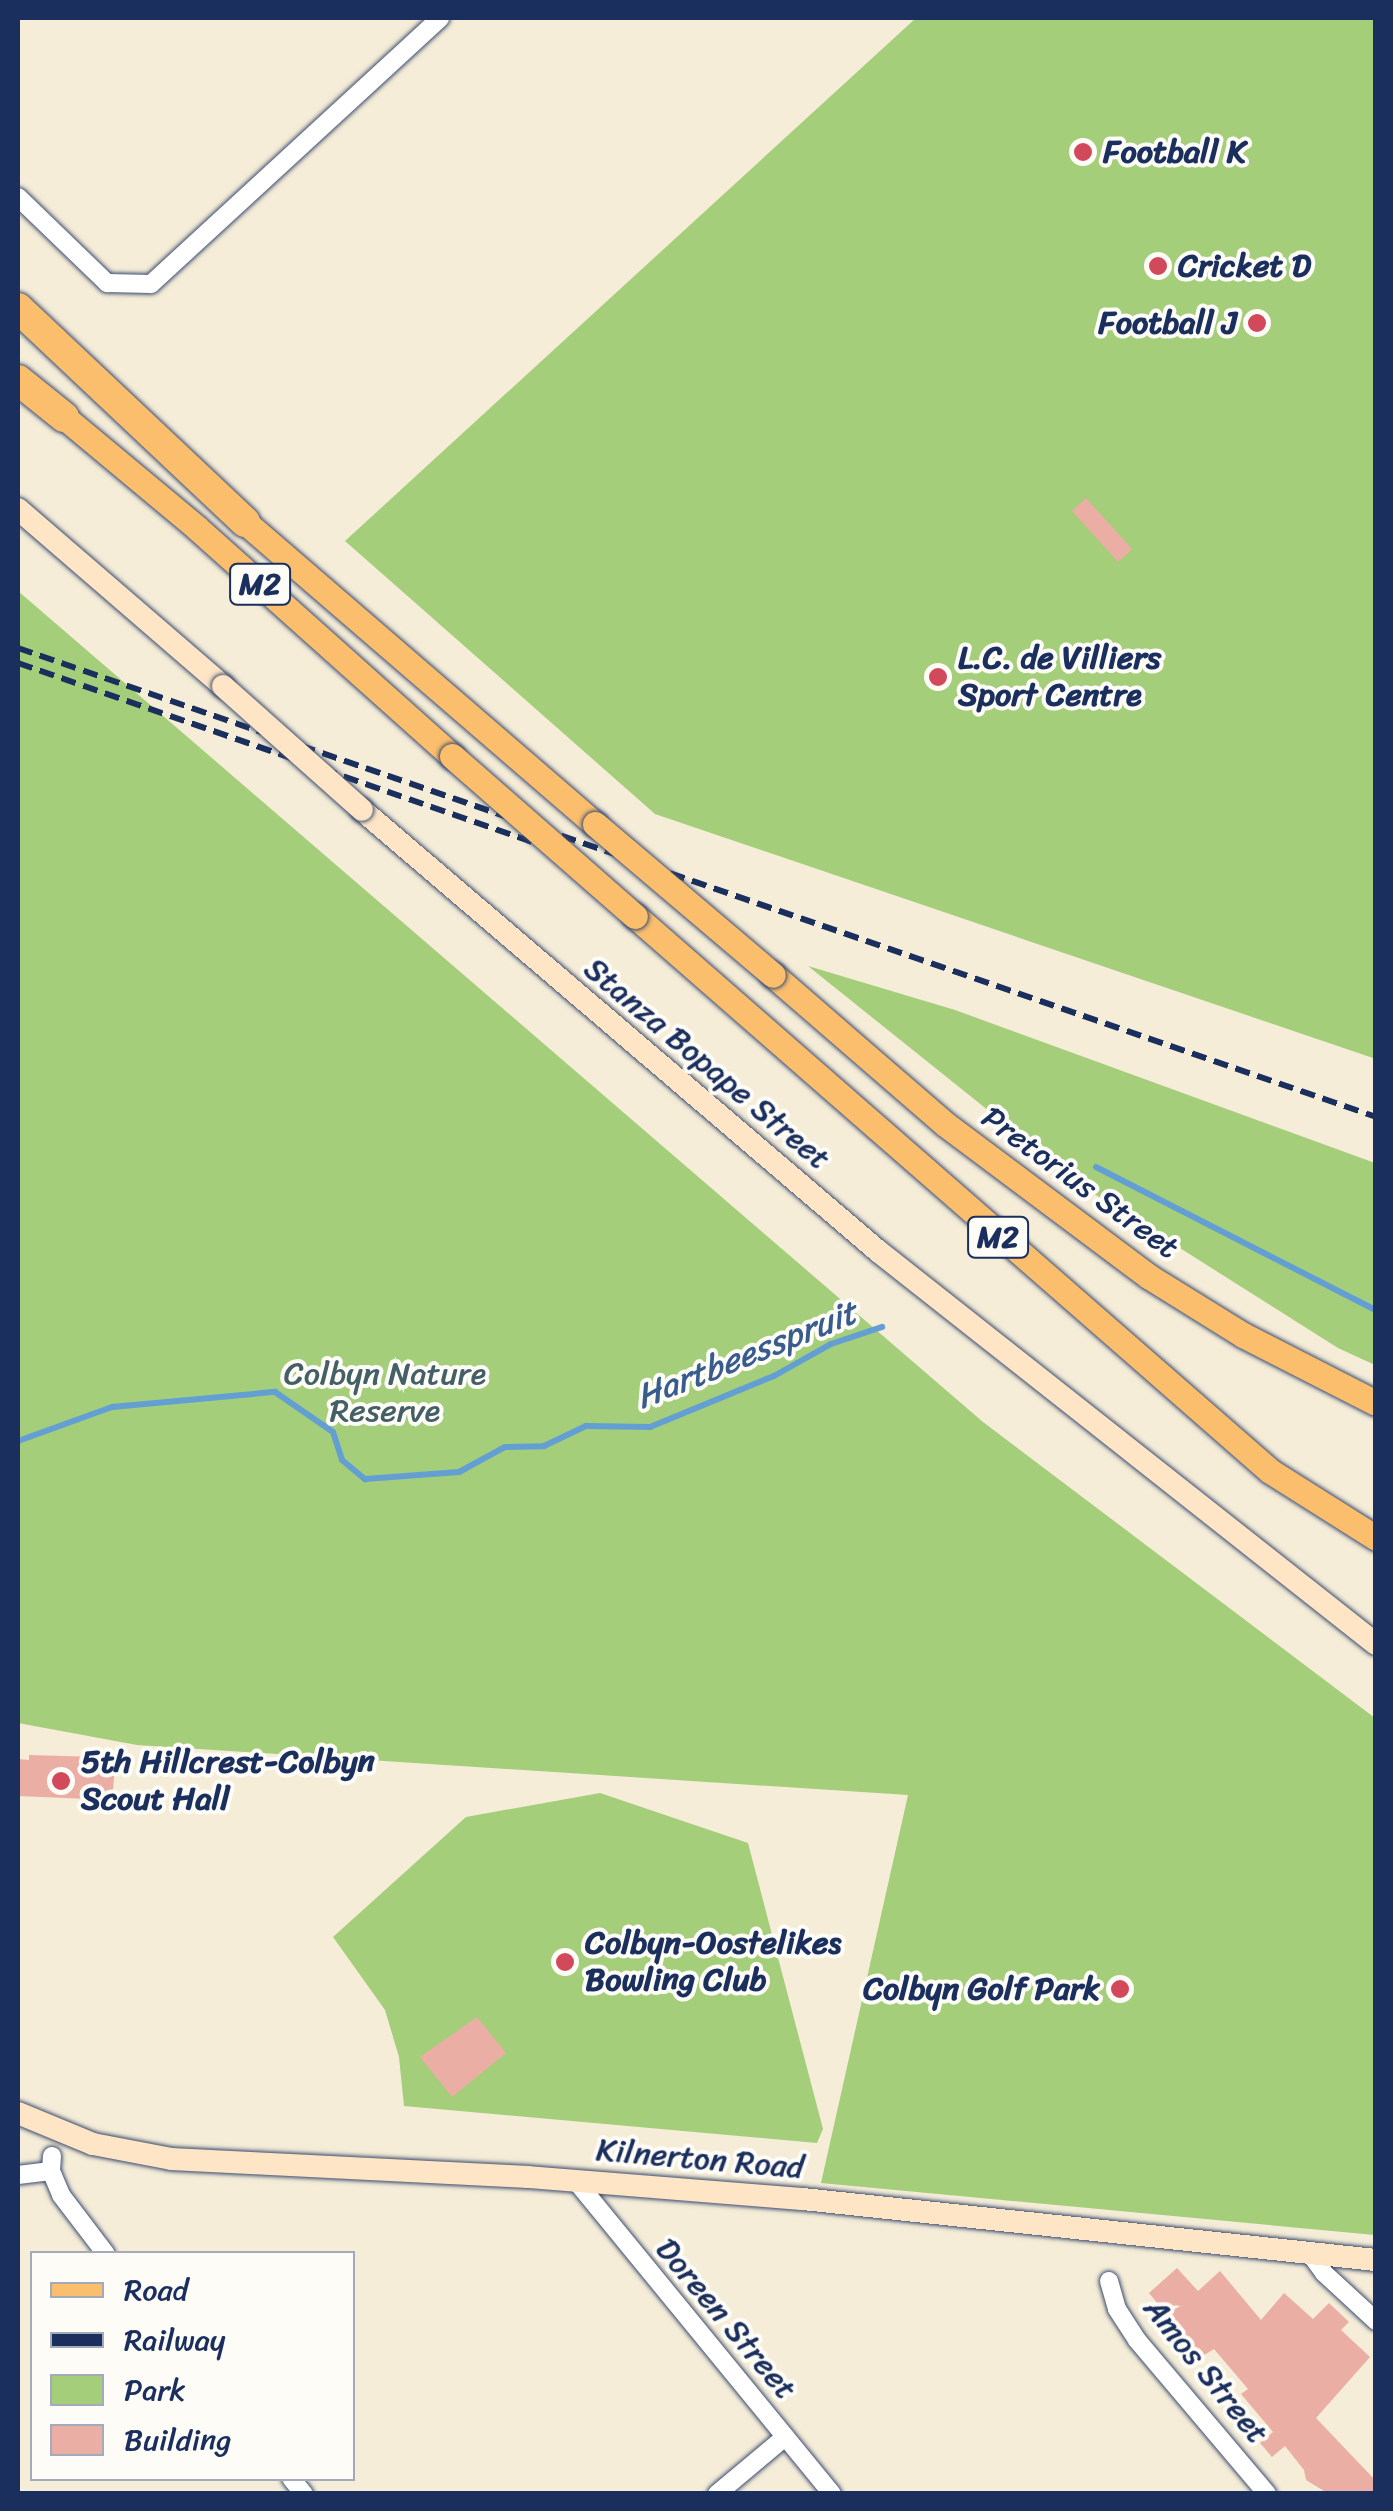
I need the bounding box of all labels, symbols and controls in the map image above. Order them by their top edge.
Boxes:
place label: Football K [1103,133,1246,171]
marker: Football K [1072,141,1094,163]
place label: Cricket D [1178,247,1311,285]
marker: Cricket D [1147,255,1169,277]
place label: Football J [1098,304,1237,342]
marker: Football J [1246,312,1268,334]
road number: M2 [228,559,292,609]
place label: L.C. de Villiers Sport Centre [958,640,1160,715]
marker: L.C. de Villiers Sport Centre [927,666,949,688]
street label: Stanza Bopape Street [576,950,838,1178]
street label: Pretorius Street [974,1099,1186,1267]
road number: M2 [966,1212,1030,1262]
water label: Hartbeesspruit [630,1291,862,1417]
park label: Colbyn Nature Reserve [284,1356,486,1431]
place label: 5th Hillcrest-Colbyn Scout Hall [81,1744,373,1819]
marker: 5th Hillcrest-Colbyn Scout Hall [50,1770,72,1792]
place label: Colbyn-Oostelikes Bowling Club [585,1925,841,2000]
marker: Colbyn-Oostelikes Bowling Club [554,1951,576,1973]
place label: Colbyn Golf Park [862,1970,1100,2008]
marker: Colbyn Golf Park [1109,1978,1131,2000]
street label: Kilnerton Road [595,2131,805,2187]
street label: Doreen Street [647,2230,805,2408]
legend [30,2251,355,2481]
text: Road [124,2263,188,2317]
street label: Amos Street [1135,2290,1277,2452]
text: Railway [124,2313,225,2367]
text: Park [124,2363,186,2417]
text: Building [124,2413,231,2467]

